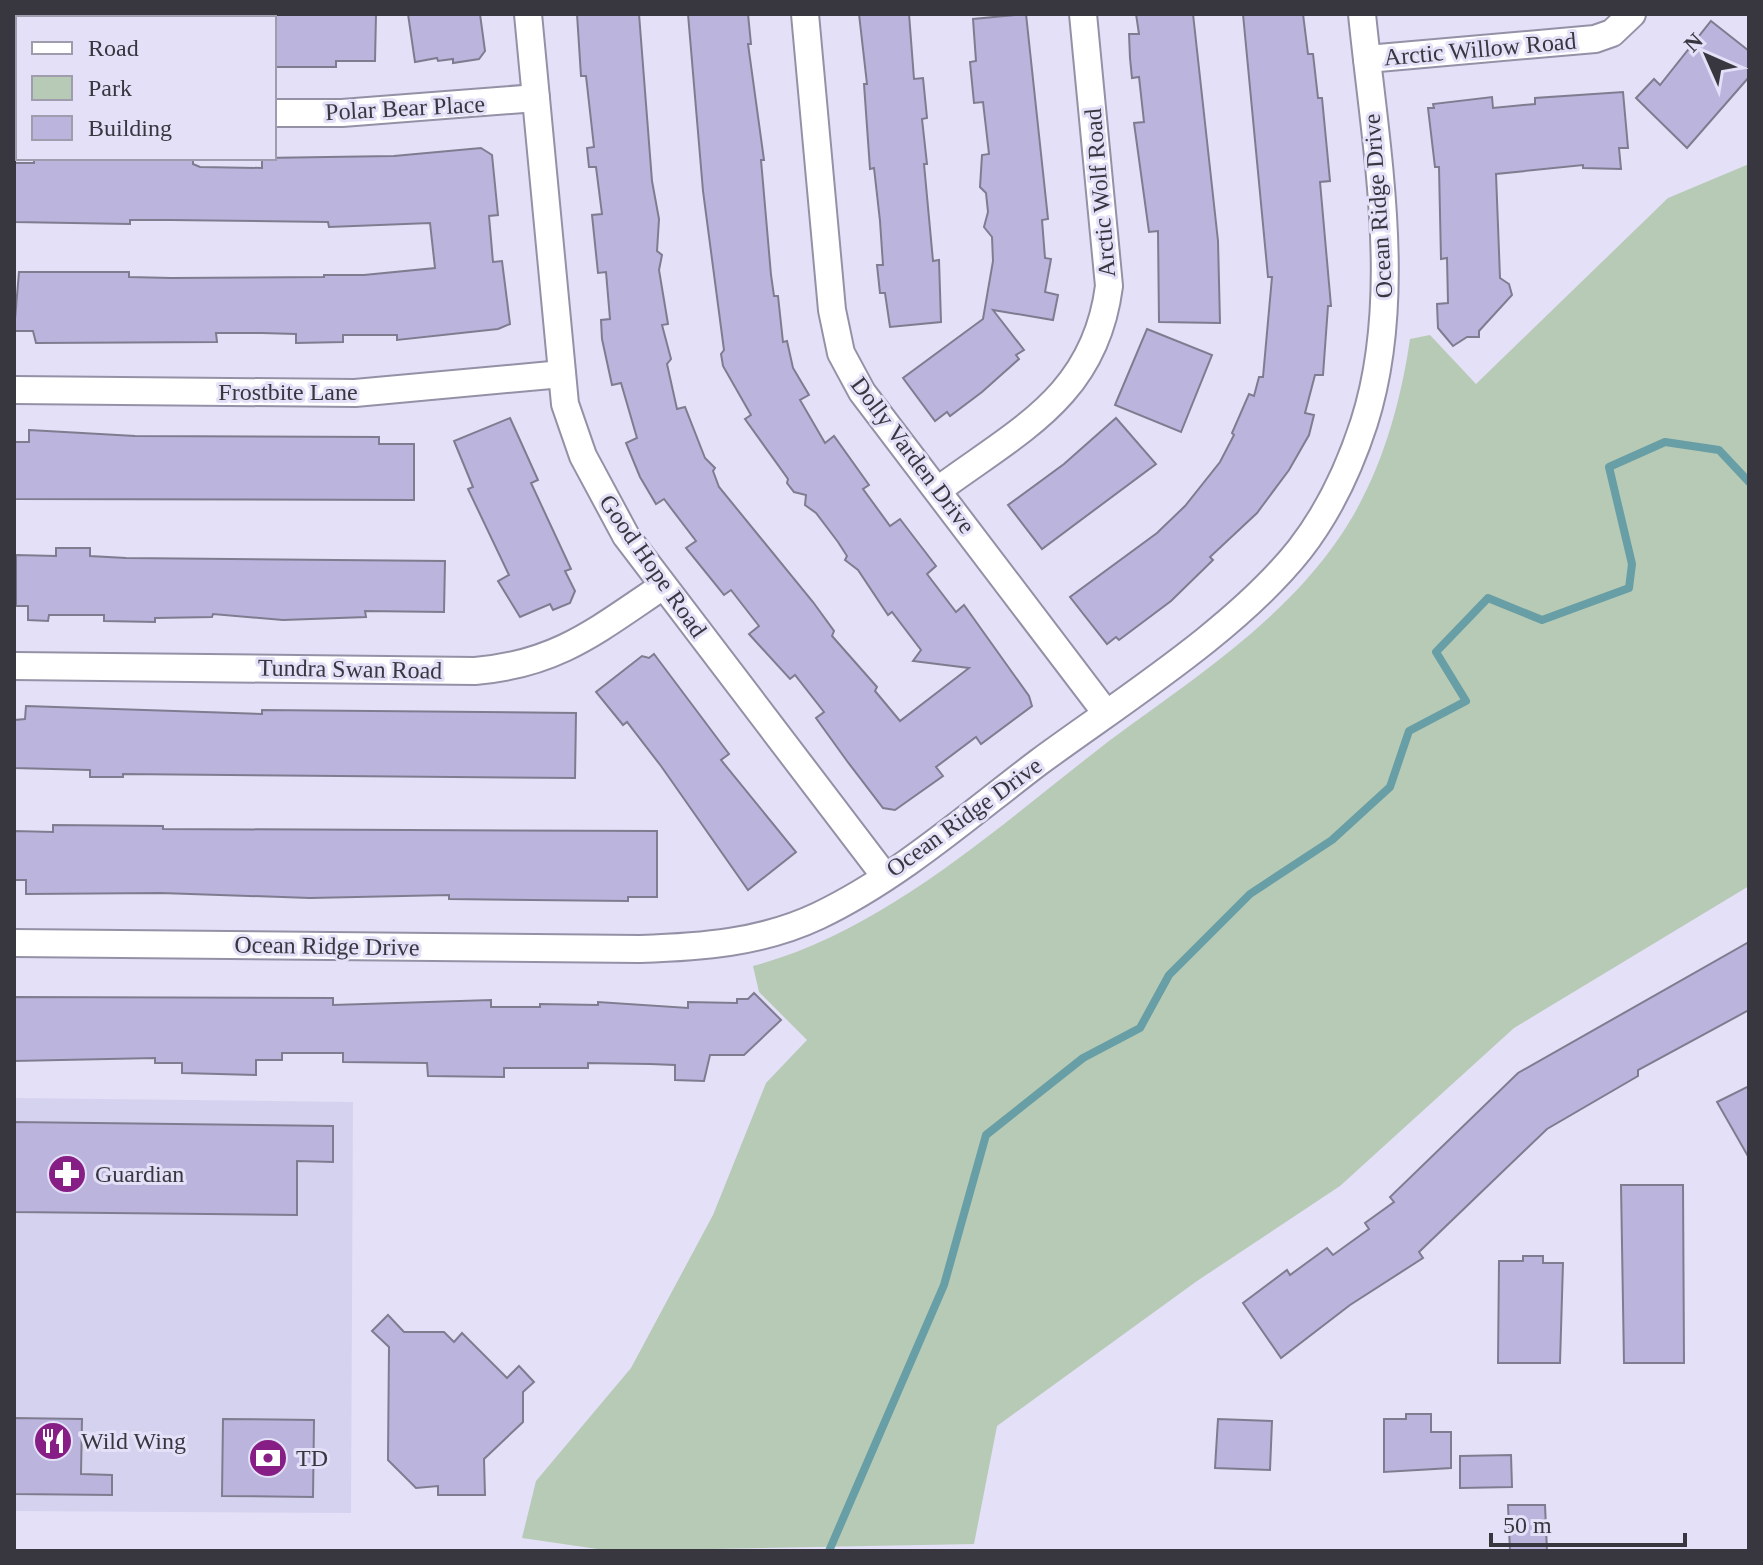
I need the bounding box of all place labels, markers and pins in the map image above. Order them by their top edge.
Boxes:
pharmacy icon: Guardian [46,1153,88,1195]
place label: Guardian [95,1161,184,1187]
restaurant icon: Wild Wing [32,1420,74,1462]
place label: Wild Wing [81,1428,186,1454]
bank icon: TD [247,1437,289,1479]
place label: TD [296,1445,328,1471]

